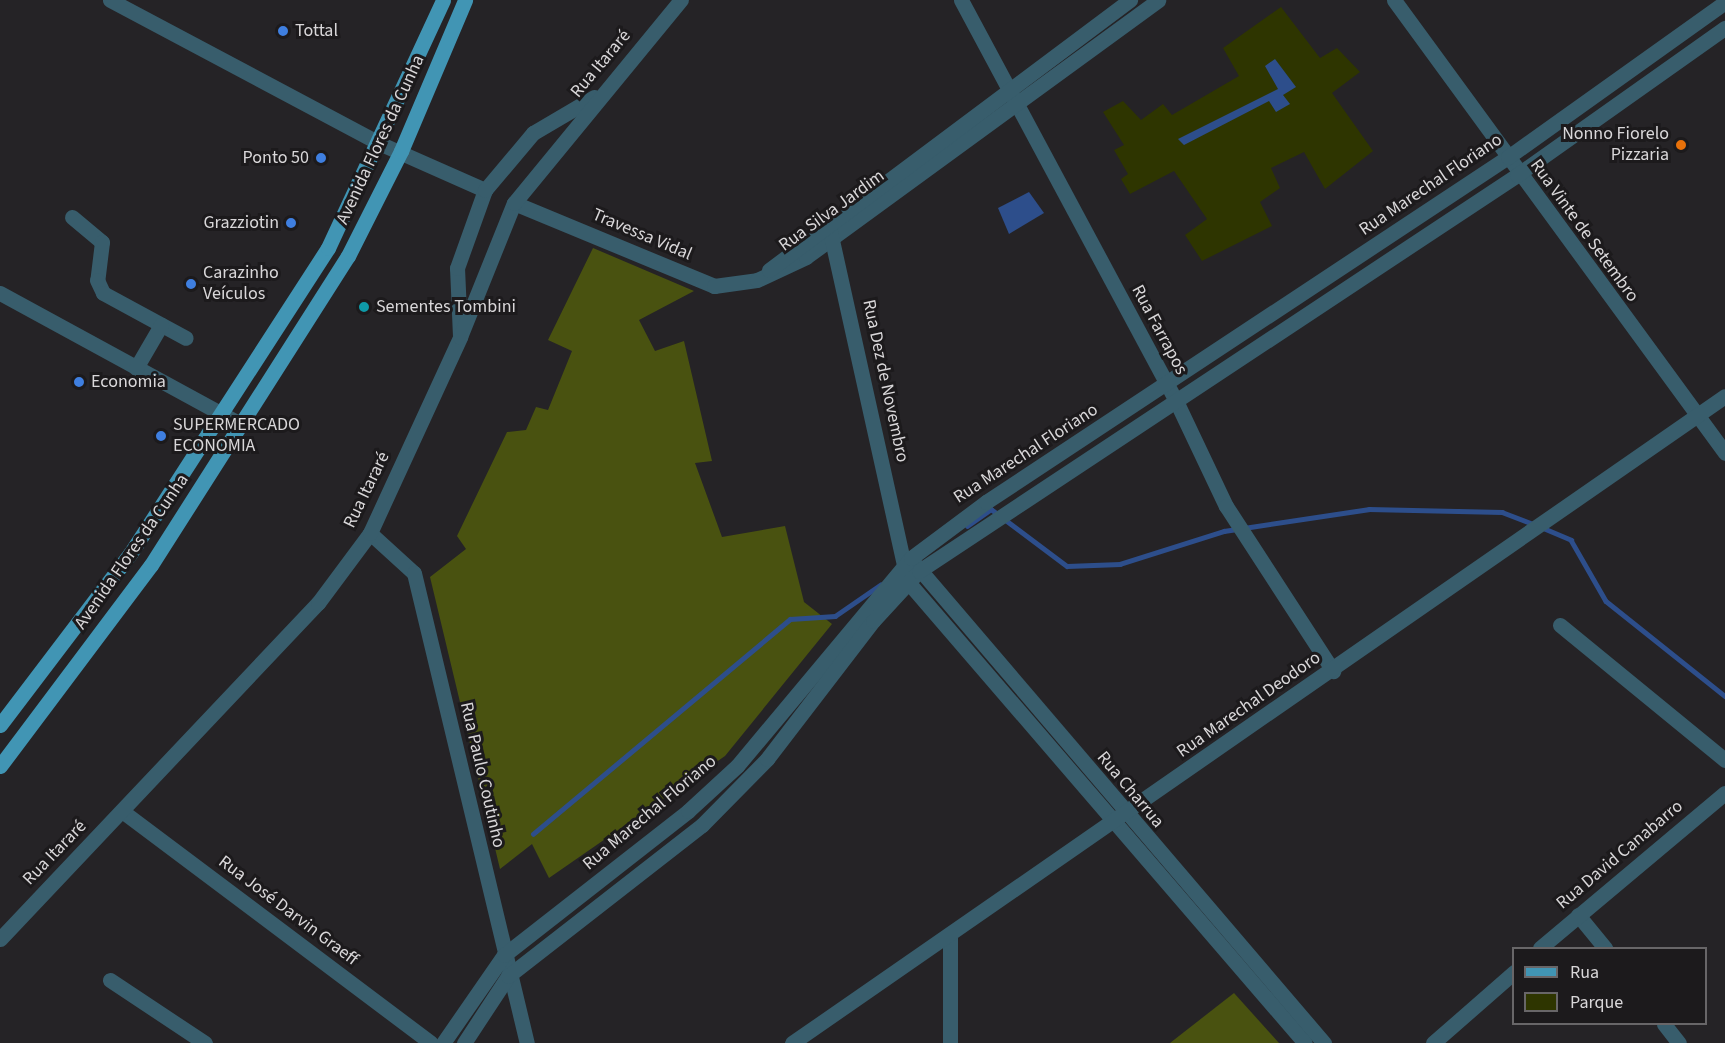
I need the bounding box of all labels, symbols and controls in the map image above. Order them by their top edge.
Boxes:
place label: Tottal [295,20,338,42]
marker: Tottal [276,24,290,38]
street label: Rua Itararé [566,26,636,102]
street label: Avenida Flores da Cunha [332,52,430,228]
place label: Nonno Fiorelo Pizzaria [1562,124,1669,166]
street label: Rua Marechal Floriano [1355,129,1507,241]
marker: Nonno Fiorelo Pizzaria [1674,138,1688,152]
place label: Ponto 50 [243,147,309,169]
marker: Ponto 50 [314,151,328,165]
street label: Rua Vinte de Setembro [1525,155,1643,307]
street label: Rua Silva Jardim [775,165,889,257]
street label: Travessa Vidal [589,204,695,266]
place label: Grazziotin [203,212,279,234]
marker: Grazziotin [284,216,298,230]
place label: Carazinho Veículos [203,263,279,306]
marker: Carazinho Veículos [184,277,198,291]
street label: Rua Farrapos [1126,281,1192,379]
place label: Sementes Tombini [376,296,516,318]
street label: Rua Dez de Novembro [857,298,913,464]
marker: Sementes Tombini [357,300,371,314]
place label: Economia [91,371,166,393]
marker: Economia [72,375,86,389]
street label: Rua Marechal Floriano [950,399,1102,509]
place label: SUPERMERCADO ECONOMIA [173,415,300,458]
marker: SUPERMERCADO ECONOMIA [154,429,168,443]
street label: Rua Itararé [339,448,395,532]
street label: Avenida Flores da Cunha [70,470,194,634]
street label: Rua Marechal Deodoro [1173,647,1325,763]
street label: Rua Paulo Coutinho [455,700,509,850]
street label: Rua Charrua [1092,747,1168,833]
street label: Rua Marechal Floriano [579,751,721,875]
street label: Rua David Canabarro [1552,796,1688,914]
street label: Rua Itararé [19,816,91,890]
street label: Rua José Darvin Graeff [214,851,362,971]
legend [1512,947,1707,1025]
text: Rua [1570,960,1599,985]
text: Parque [1570,990,1623,1015]

